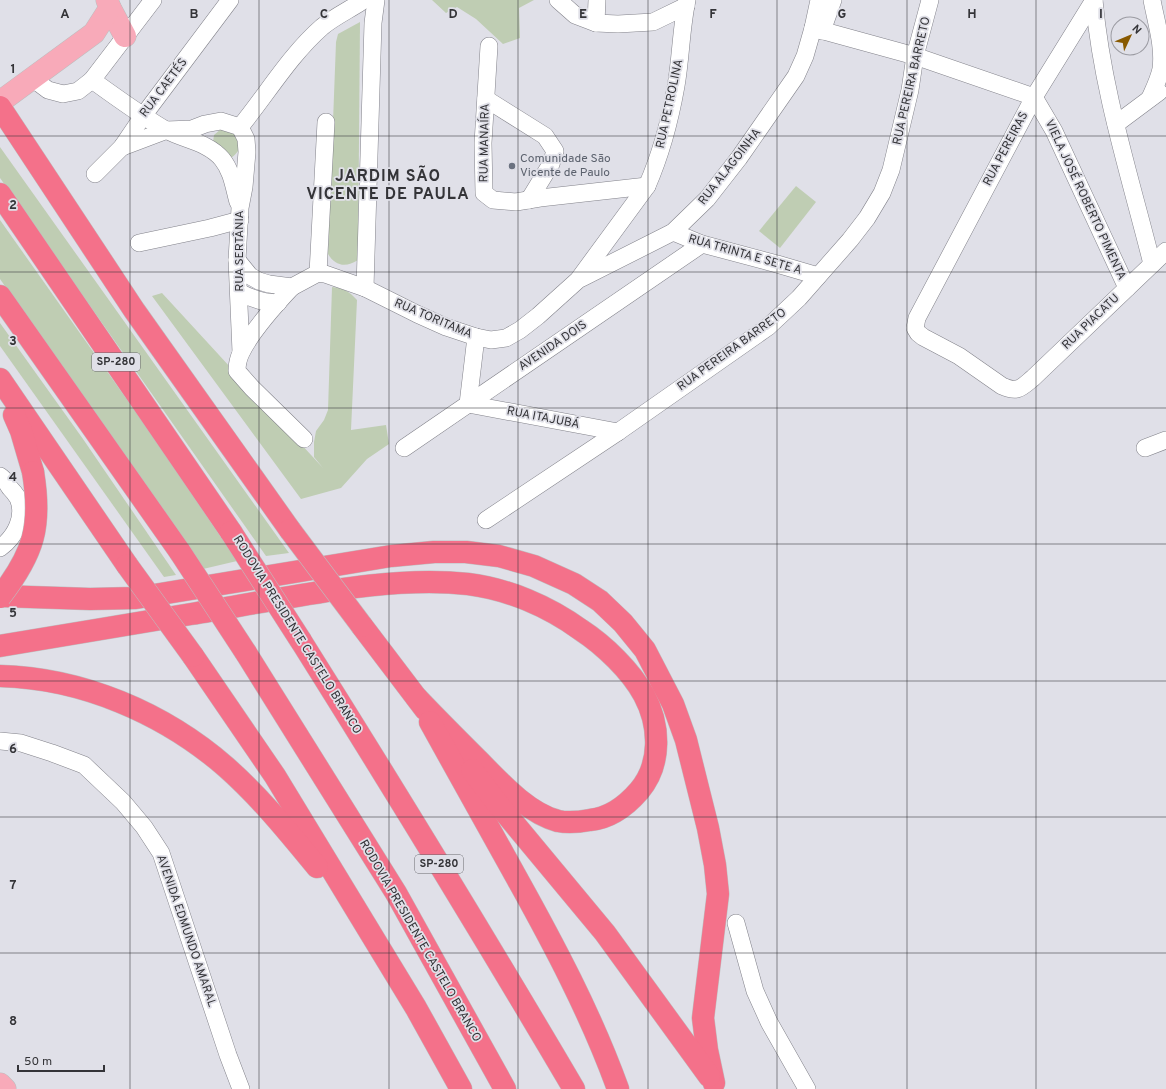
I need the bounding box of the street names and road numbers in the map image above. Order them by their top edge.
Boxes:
street label: RUA PEREIRA BARRETO [889,15,935,147]
street label: RUA CAETÉS [137,55,191,121]
street label: RUA PETROLINA [653,58,687,150]
street label: RUA MANAÍRA [476,103,494,183]
street label: RUA PEREIRAS [980,109,1032,189]
street label: VIELA JOSÉ ROBERTO PIMENTA [1041,117,1129,283]
street label: RUA ALAGOINHA [695,125,765,209]
street label: RUA SERTÂNIA [232,210,248,292]
street label: RUA TRINTA E SETE A [686,231,804,279]
street label: RUA PIACATU [1059,291,1123,353]
street label: RUA TORITAMA [392,295,474,343]
street label: RUA PEREIRA BARRETO [674,305,790,395]
street label: AVENIDA DOIS [516,317,590,375]
road number: SP-280 [92,353,140,371]
street label: RUA ITAJUBÁ [505,403,581,433]
street label: RODOVIA PRESIDENTE CASTELO BRANCO [229,533,365,737]
street label: RODOVIA PRESIDENTE CASTELO BRANCO [355,837,485,1045]
street label: AVENIDA EDMUNDO AMARAL [152,853,220,1010]
road number: SP-280 [415,855,463,873]

